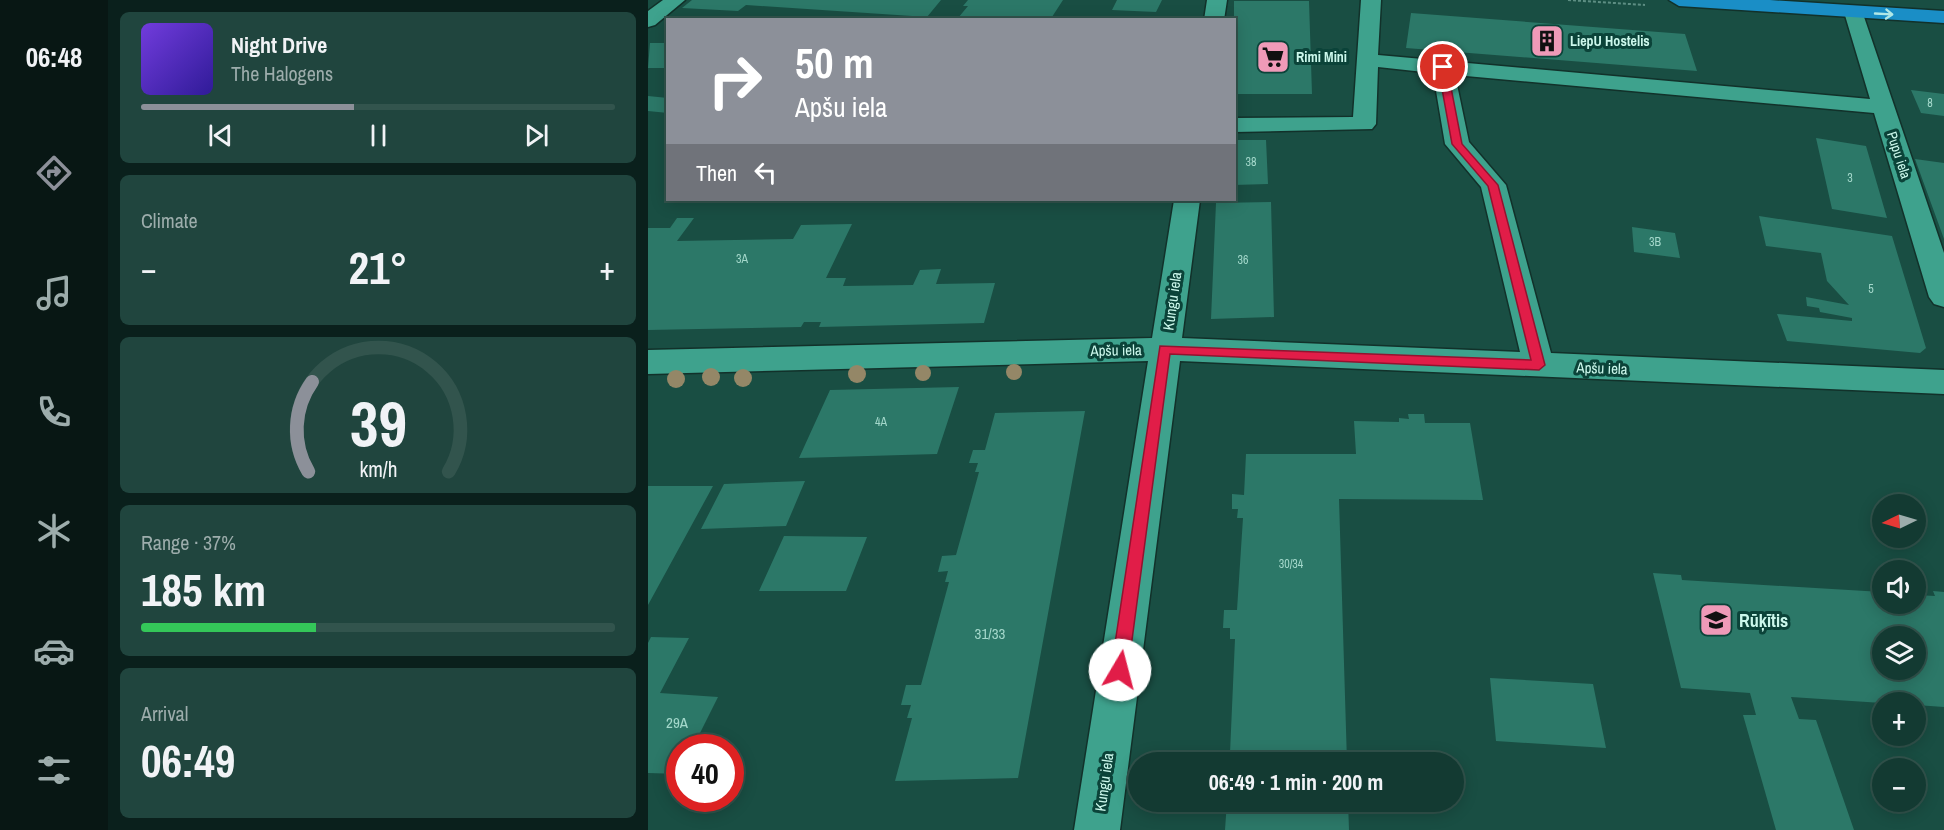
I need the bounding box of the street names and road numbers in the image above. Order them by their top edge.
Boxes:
street label: Pupu iela [1883,129,1915,181]
street label: Kungu iela [1158,270,1187,332]
street label: Apšu iela [1089,339,1142,361]
street label: Apšu iela [1575,357,1628,379]
street label: Kungu iela [1090,751,1119,813]

